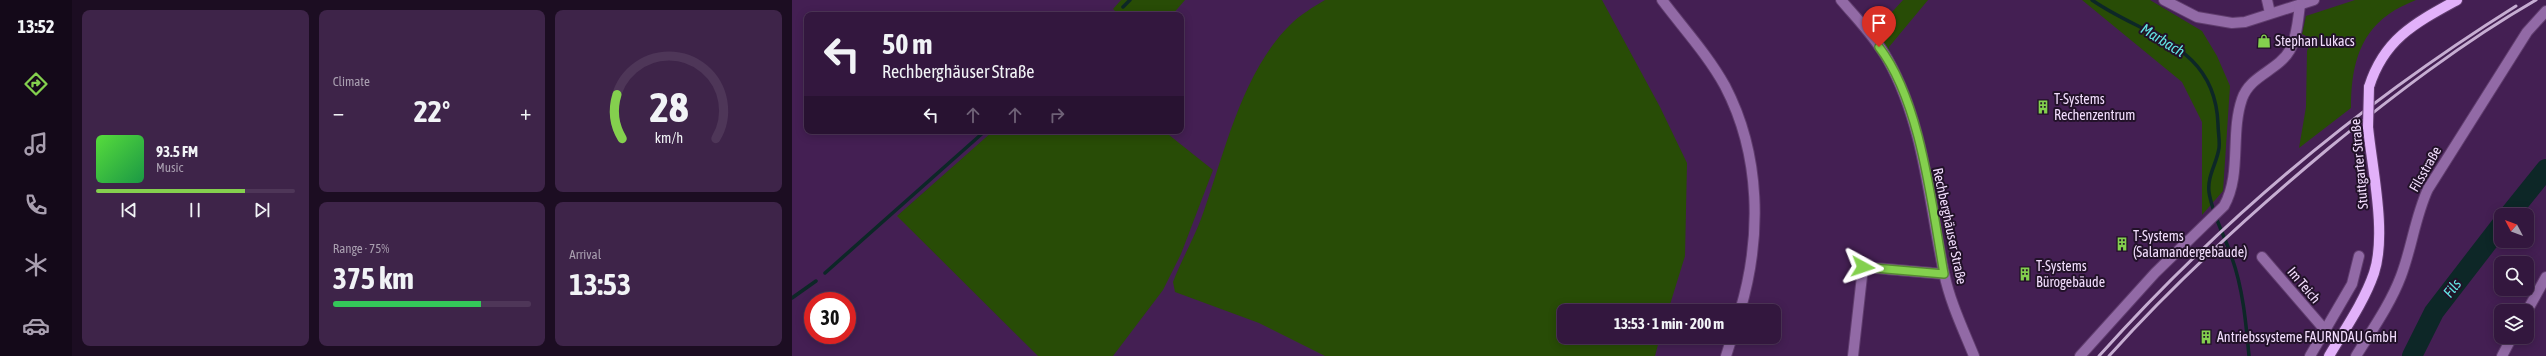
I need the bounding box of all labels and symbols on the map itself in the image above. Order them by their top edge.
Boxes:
pin [1862,6,1896,47]
water label: Marbach [2138,20,2188,60]
shop icon: Stephan Lukacs [2256,33,2272,49]
place label: Stephan Lukacs [2275,33,2355,49]
place label: T-Systems Rechenzentrum [2054,91,2135,123]
building icon: T-Systems Rechenzentrum [2035,99,2051,115]
street label: Stuttgarter Straße [2347,118,2371,210]
street label: Filsstraße [2406,143,2444,195]
street label: Rechberghäuser Straße [1930,166,1970,286]
north arrow [2494,208,2534,248]
place label: T-Systems (Salamandergebäude) [2133,228,2247,260]
building icon: T-Systems (Salamandergebäude) [2114,236,2130,252]
position arrow [1842,246,1884,288]
place label: T-Systems Bürogebäude [2036,258,2105,290]
street label: Im Teich [2284,264,2324,306]
building icon: T-Systems Bürogebäude [2017,266,2033,282]
water label: Fils [2440,275,2464,301]
speed limit sign: 30 [804,292,856,344]
building icon: Antriebssysteme FAURNDAU GmbH [2198,329,2214,345]
place label: Antriebssysteme FAURNDAU GmbH [2217,329,2397,345]

